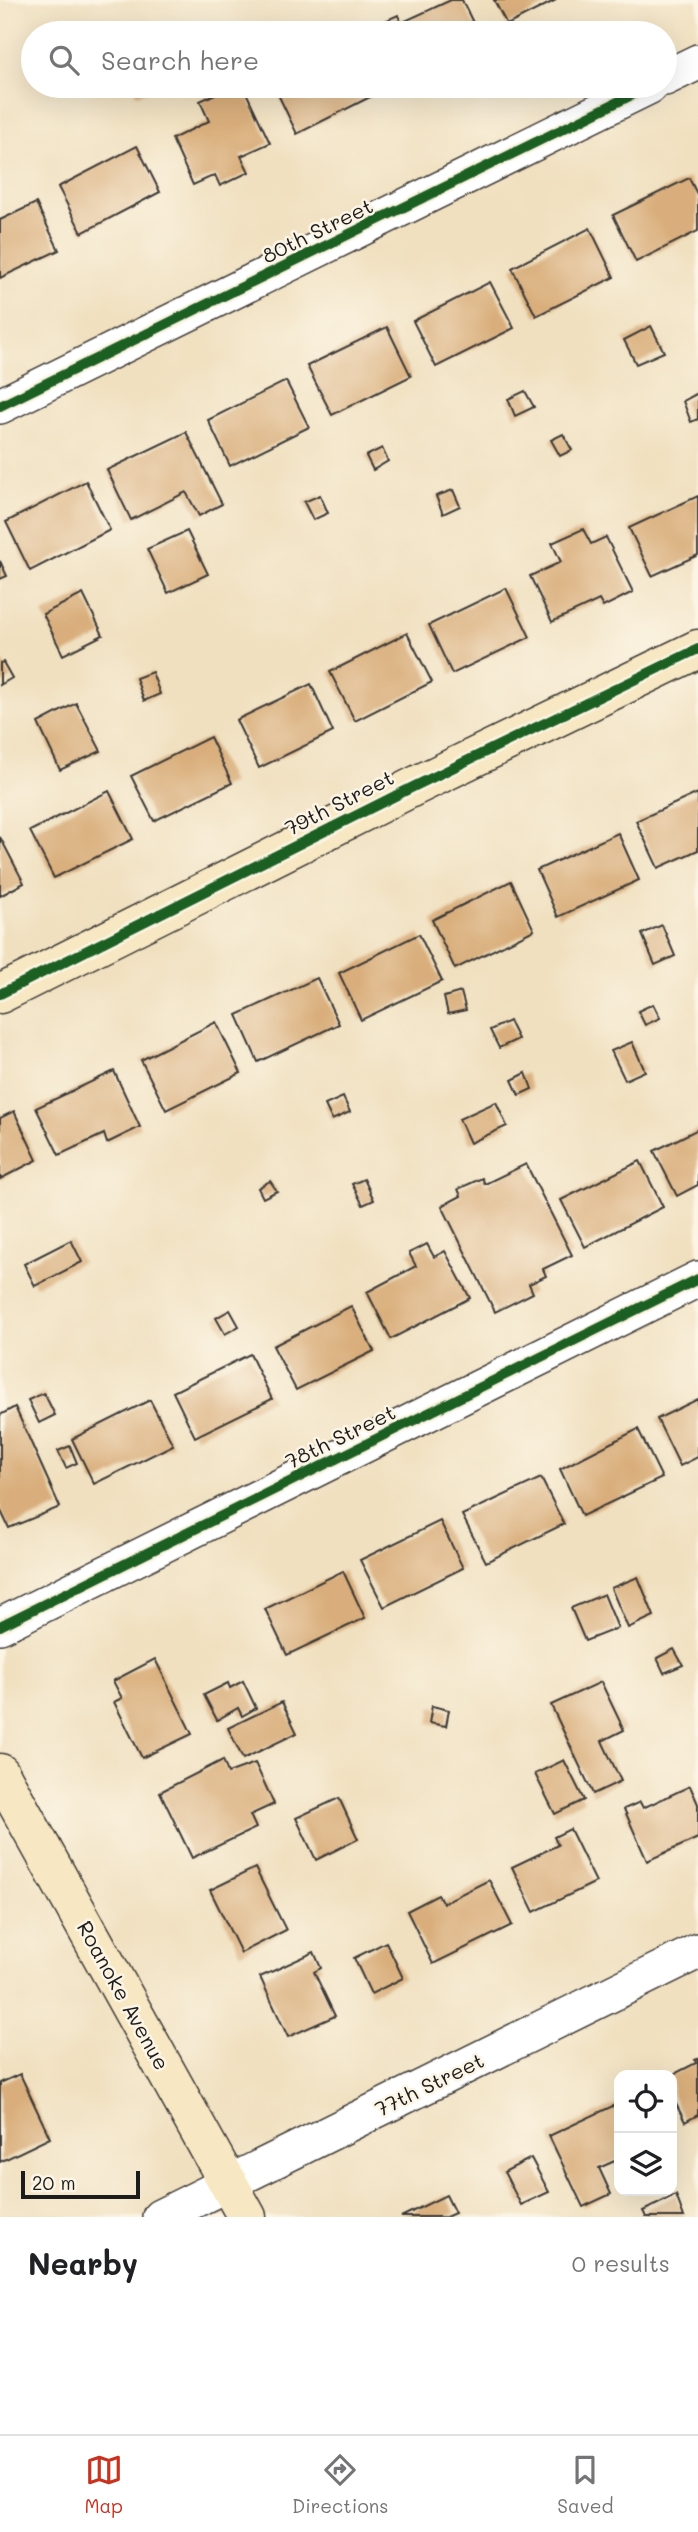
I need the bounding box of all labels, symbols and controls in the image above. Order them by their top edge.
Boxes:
search box [21,21,677,98]
icon: search [45,41,83,79]
text: Search here [101,43,259,77]
street label: 80th Street [257,191,377,269]
street label: 79th Street [280,763,398,841]
street label: 78th Street [281,1398,399,1474]
street label: Roanoke Avenue [72,1916,176,2074]
street label: 77th Street [370,2046,488,2122]
map controls [614,2070,677,2196]
button: locate [614,2070,677,2133]
button: layers [614,2133,677,2196]
scale bar [21,2168,140,2200]
text: 20 m [32,2170,76,2195]
text: Nearby [28,2243,138,2283]
text: 0 results [572,2248,670,2278]
tab: Map [84,2451,123,2518]
tab: Directions [292,2451,388,2518]
tab: Saved [557,2451,614,2518]

